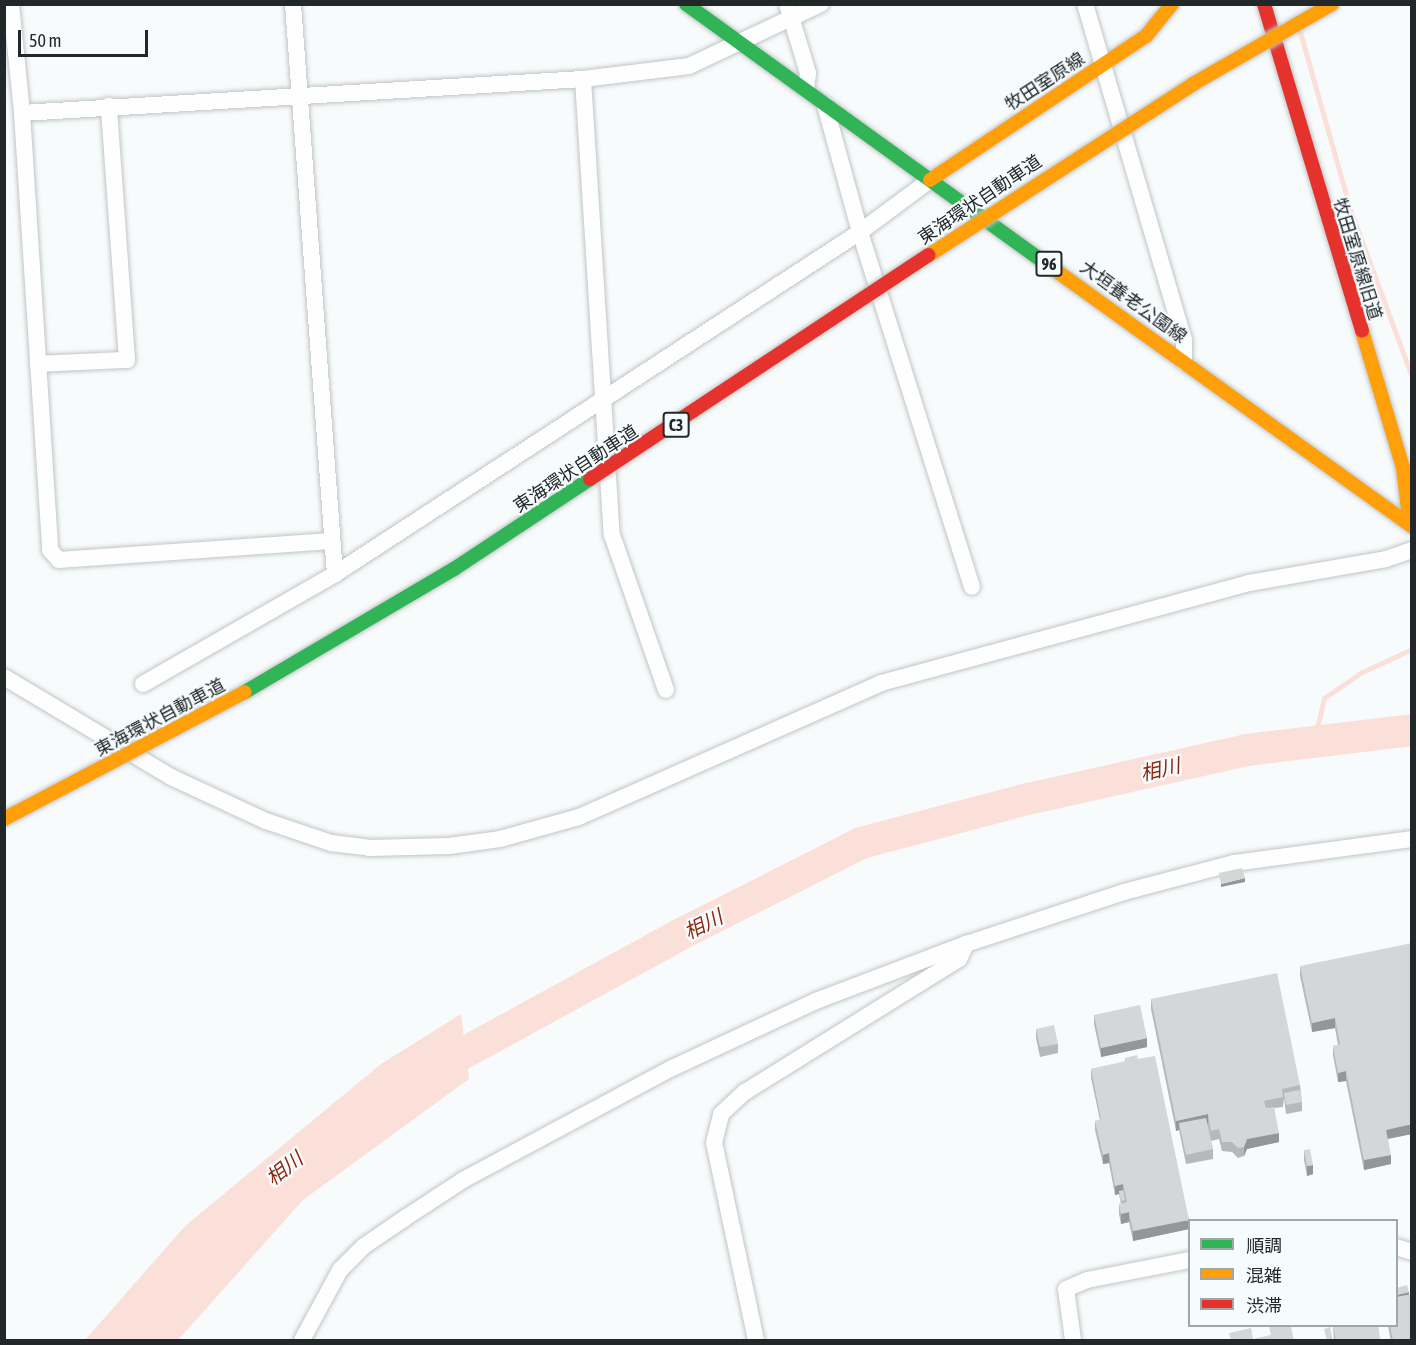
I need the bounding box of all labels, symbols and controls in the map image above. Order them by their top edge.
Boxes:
scale bar [21,18,152,56]
text: 50 m [29,30,61,51]
street label: 牧田室原線 [1001,48,1089,116]
street label: 東海環状自動車道 [914,151,1046,249]
street label: 牧田室原線旧道 [1328,196,1386,322]
road number: 96 [1034,251,1064,277]
street label: 大垣養老公園線 [1076,256,1190,348]
road number: C3 [662,412,690,438]
street label: 東海環状自動車道 [510,421,642,517]
street label: 東海環状自動車道 [91,675,229,761]
water label: 相川 [1138,753,1182,785]
water label: 相川 [680,904,726,944]
water label: 相川 [261,1146,307,1190]
legend [1188,1219,1398,1327]
text: 順調 [1246,1235,1282,1256]
text: 混雑 [1246,1265,1282,1286]
text: 渋滞 [1246,1295,1282,1316]

